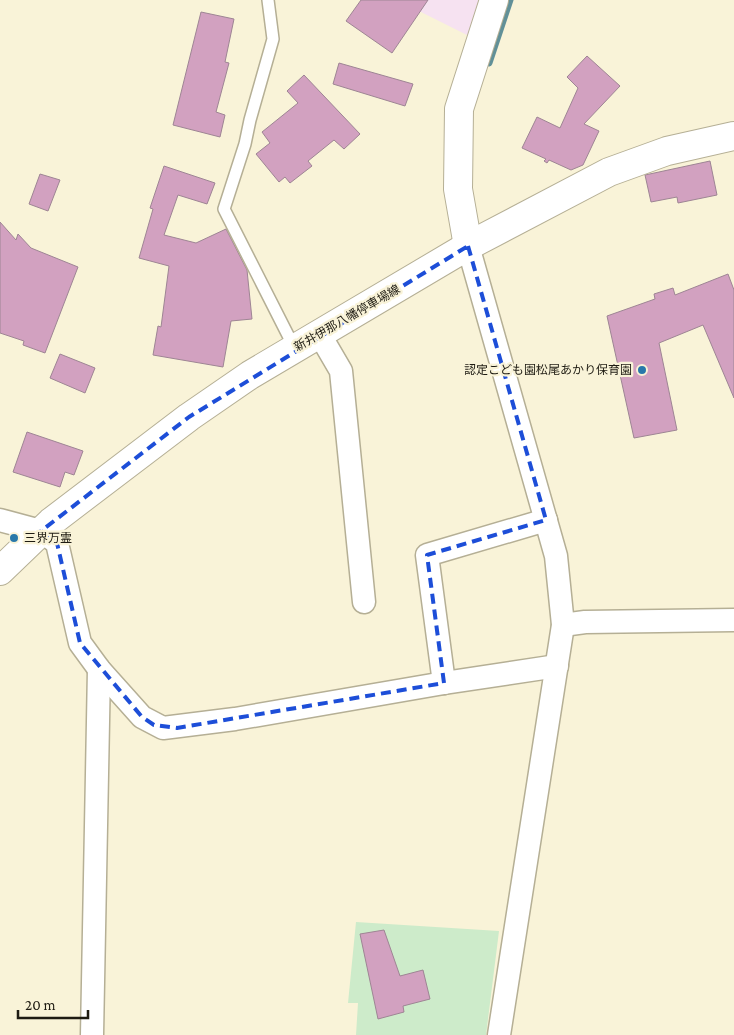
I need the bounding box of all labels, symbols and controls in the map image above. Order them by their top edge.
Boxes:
street label: 新井伊那八幡停車場線 [292,282,402,354]
place label: 認定こども園松尾あかり保育園 [464,363,632,377]
marker: 認定こども園松尾あかり保育園 [636,364,648,376]
place label: 三界万霊 [24,531,72,545]
marker: 三界万霊 [8,532,20,544]
scale bar [18,988,88,1020]
text: 20 m [25,997,56,1013]

